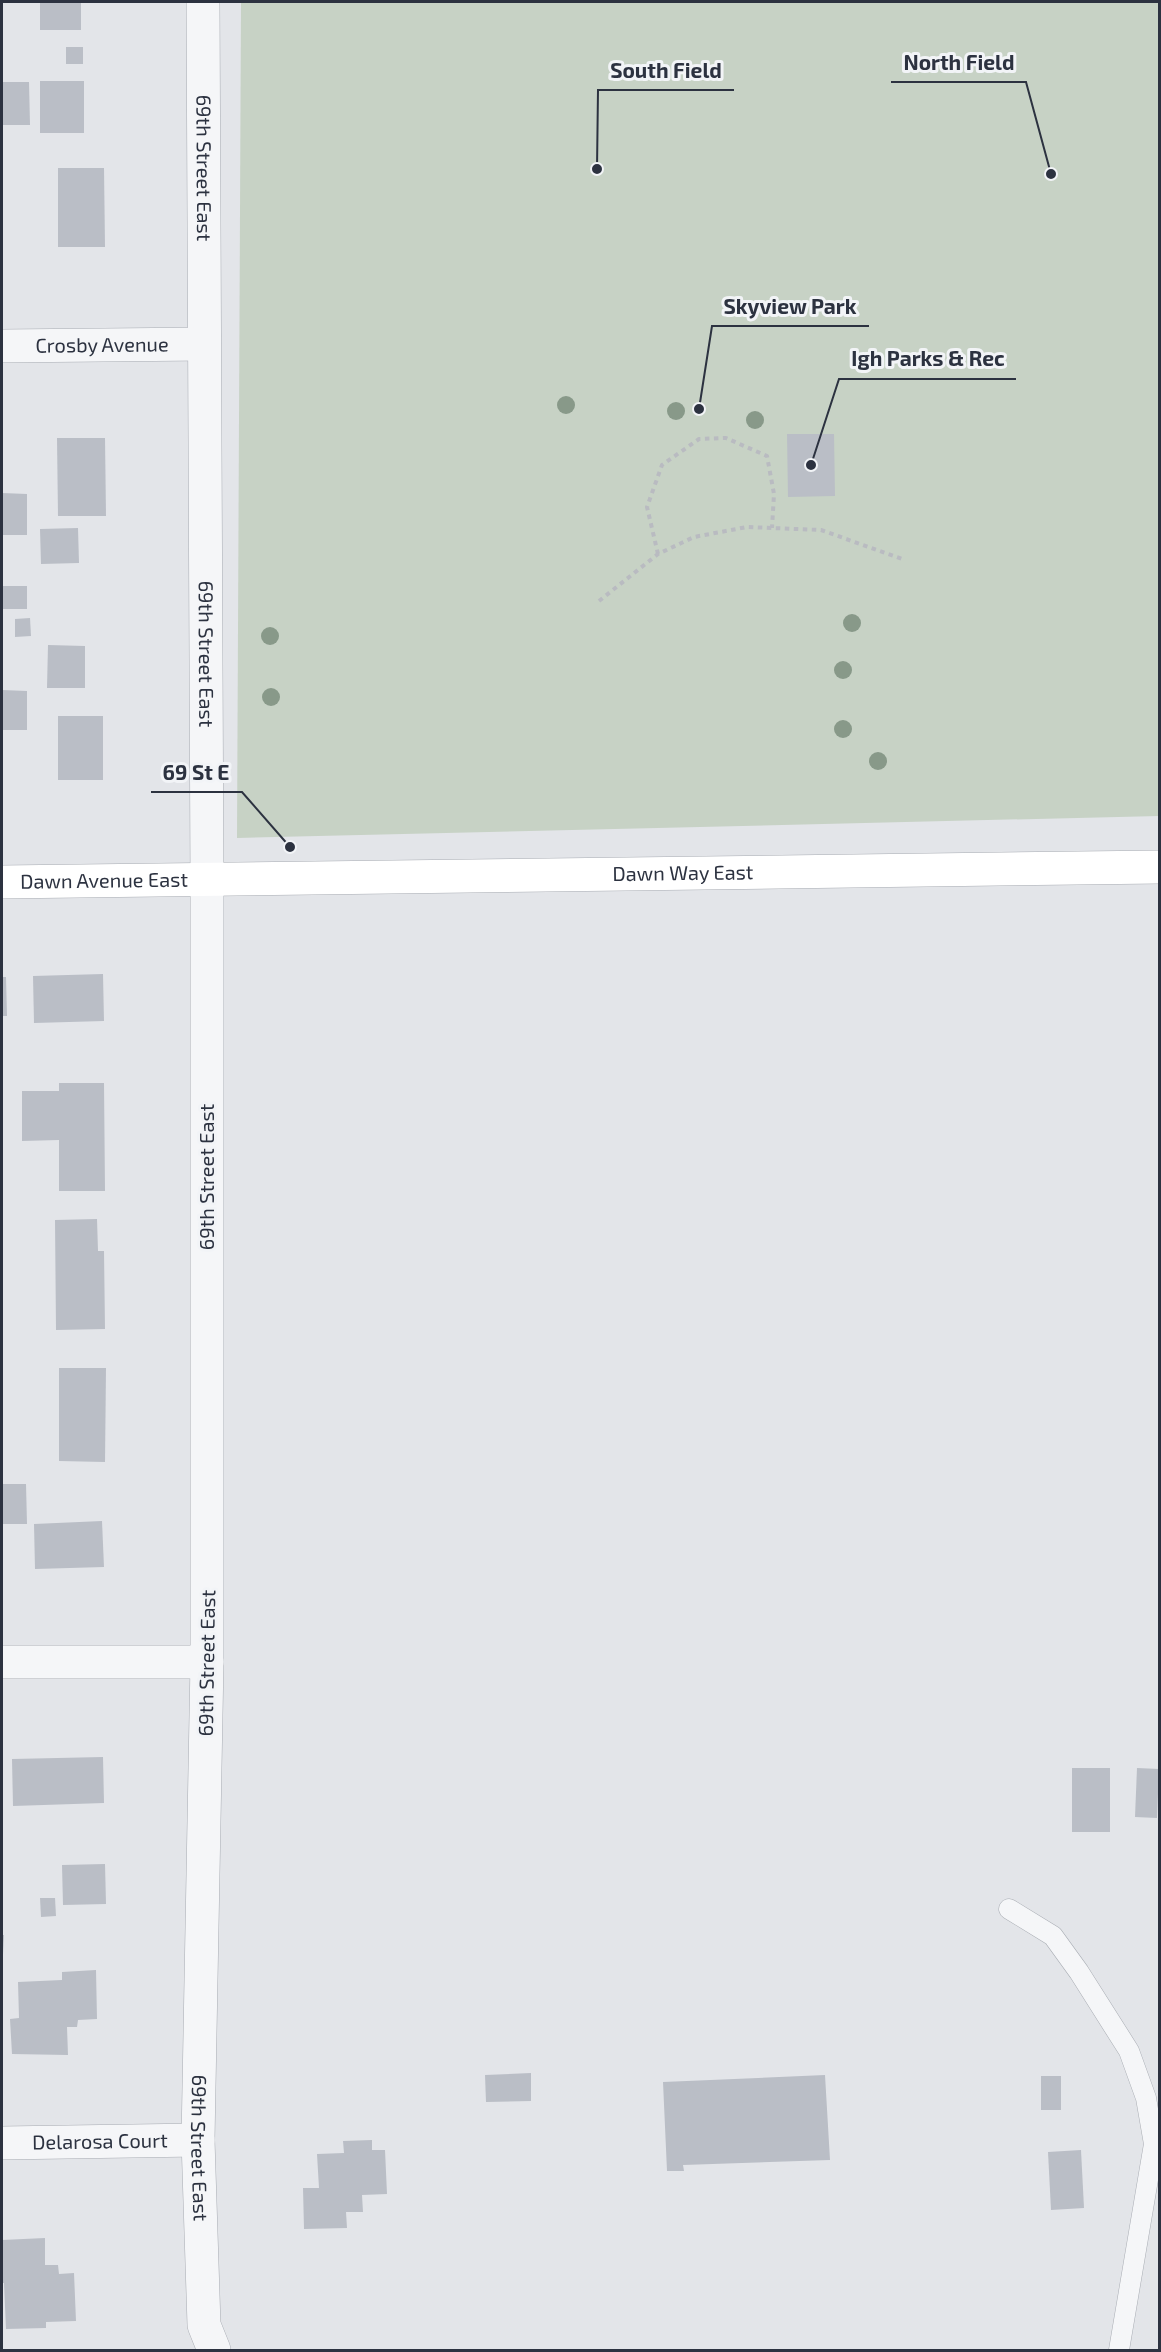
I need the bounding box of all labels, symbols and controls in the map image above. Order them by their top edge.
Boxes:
callout: North Field [891,43,1026,82]
text: North Field [903,49,1015,74]
callout: South Field [598,51,734,90]
text: South Field [610,57,722,82]
street label: 69th Street East [192,95,217,242]
callout: Skyview Park [712,287,869,326]
text: Skyview Park [724,293,857,319]
street label: Crosby Avenue [35,331,169,357]
callout: Igh Parks & Rec [839,340,1016,379]
text: Igh Parks & Rec [851,345,1005,370]
street label: 69th Street East [195,581,219,728]
callout: 69 St E [151,753,242,792]
text: 69 St E [163,759,229,784]
street label: Dawn Way East [612,859,754,885]
street label: Dawn Avenue East [20,867,188,893]
street label: 69th Street East [194,1103,218,1250]
street label: 69th Street East [193,1589,219,1736]
street label: 69th Street East [187,2074,214,2222]
street label: Delarosa Court [32,2127,168,2154]

